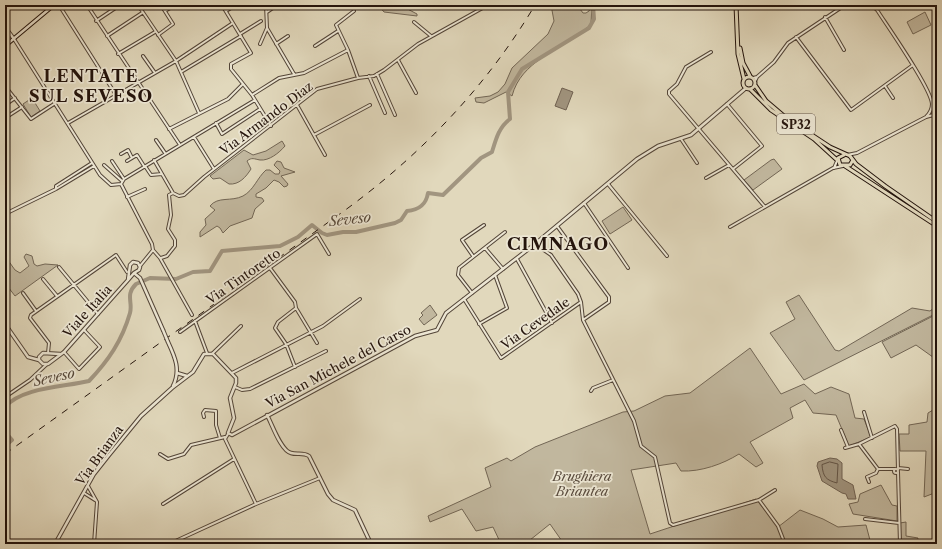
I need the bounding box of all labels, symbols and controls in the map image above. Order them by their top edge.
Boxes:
district label: LENTATE SUL SEVESO [29,66,153,106]
street label: Via Armando Diaz [215,78,316,159]
road number: SP32 [777,114,815,134]
water label: Seveso [327,208,372,230]
district label: CIMNAGO [507,234,609,254]
street label: Via Tintoretto [202,244,283,308]
street label: Viale Italia [58,281,115,341]
street label: Via Cevedale [497,293,573,353]
street label: Via San Michele del Carso [262,321,413,412]
water label: Seveso [31,364,77,390]
street label: Via Brianza [71,422,126,489]
park label: Brughiera Briantea [552,468,612,499]

